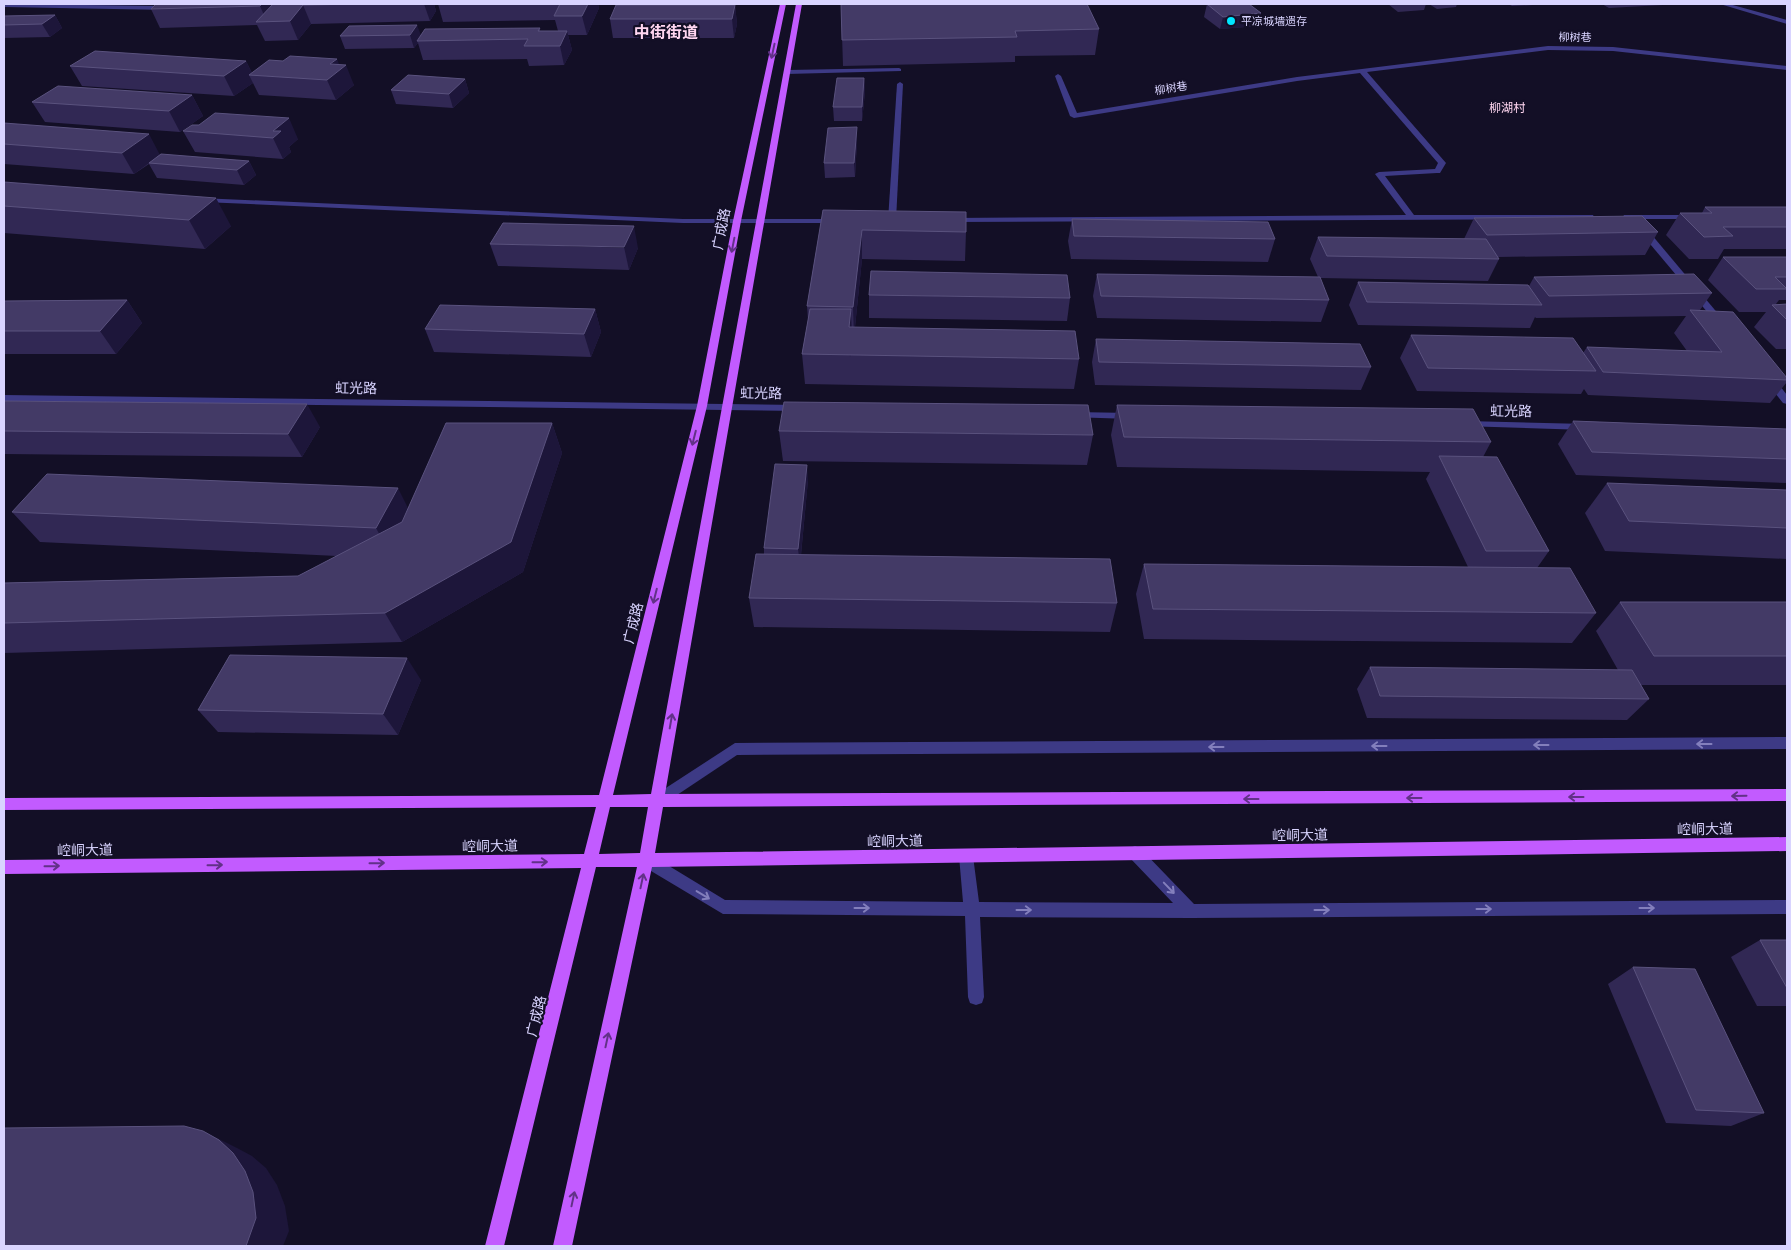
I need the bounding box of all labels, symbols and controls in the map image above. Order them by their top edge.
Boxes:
place label: 平凉城墙遗存 [1241,13,1307,29]
marker: 平凉城墙遗存 [1225,15,1237,27]
district label: 中街街道 [634,21,698,44]
street label: 柳树巷 [1558,29,1592,45]
one-way arrow [768,43,777,59]
street label: 柳树巷 [1153,78,1189,98]
district label: 柳湖村 [1489,99,1526,116]
street label: 广成路 [707,206,735,252]
one-way arrow [728,236,737,252]
street label: 虹光路 [335,378,377,398]
street label: 虹光路 [740,383,782,403]
street label: 虹光路 [1490,401,1532,421]
one-way arrow [689,430,698,446]
one-way arrow [650,588,659,604]
street label: 广成路 [618,600,648,646]
one-way arrow [667,714,677,730]
one-way arrow [1696,739,1712,749]
one-way arrow [1533,740,1550,750]
one-way arrow [1371,741,1387,751]
one-way arrow [1208,742,1224,752]
one-way arrow [1731,791,1747,801]
one-way arrow [1568,792,1584,802]
one-way arrow [1406,793,1422,803]
one-way arrow [1243,794,1260,804]
street label: 崆峒大道 [1677,819,1733,839]
street label: 崆峒大道 [1272,825,1328,845]
street label: 崆峒大道 [867,831,923,851]
street label: 崆峒大道 [462,836,518,856]
street label: 崆峒大道 [57,840,113,860]
one-way arrow [532,857,548,867]
one-way arrow [369,858,385,868]
one-way arrow [206,860,223,870]
one-way arrow [44,861,60,871]
one-way arrow [638,873,647,889]
one-way arrow [1163,882,1175,894]
one-way arrow [695,890,709,900]
one-way arrow [854,903,870,913]
one-way arrow [1638,903,1655,913]
one-way arrow [1476,904,1492,914]
one-way arrow [1016,905,1032,914]
one-way arrow [1314,905,1330,915]
street label: 广成路 [521,993,551,1039]
one-way arrow [603,1032,613,1048]
one-way arrow [569,1191,578,1207]

